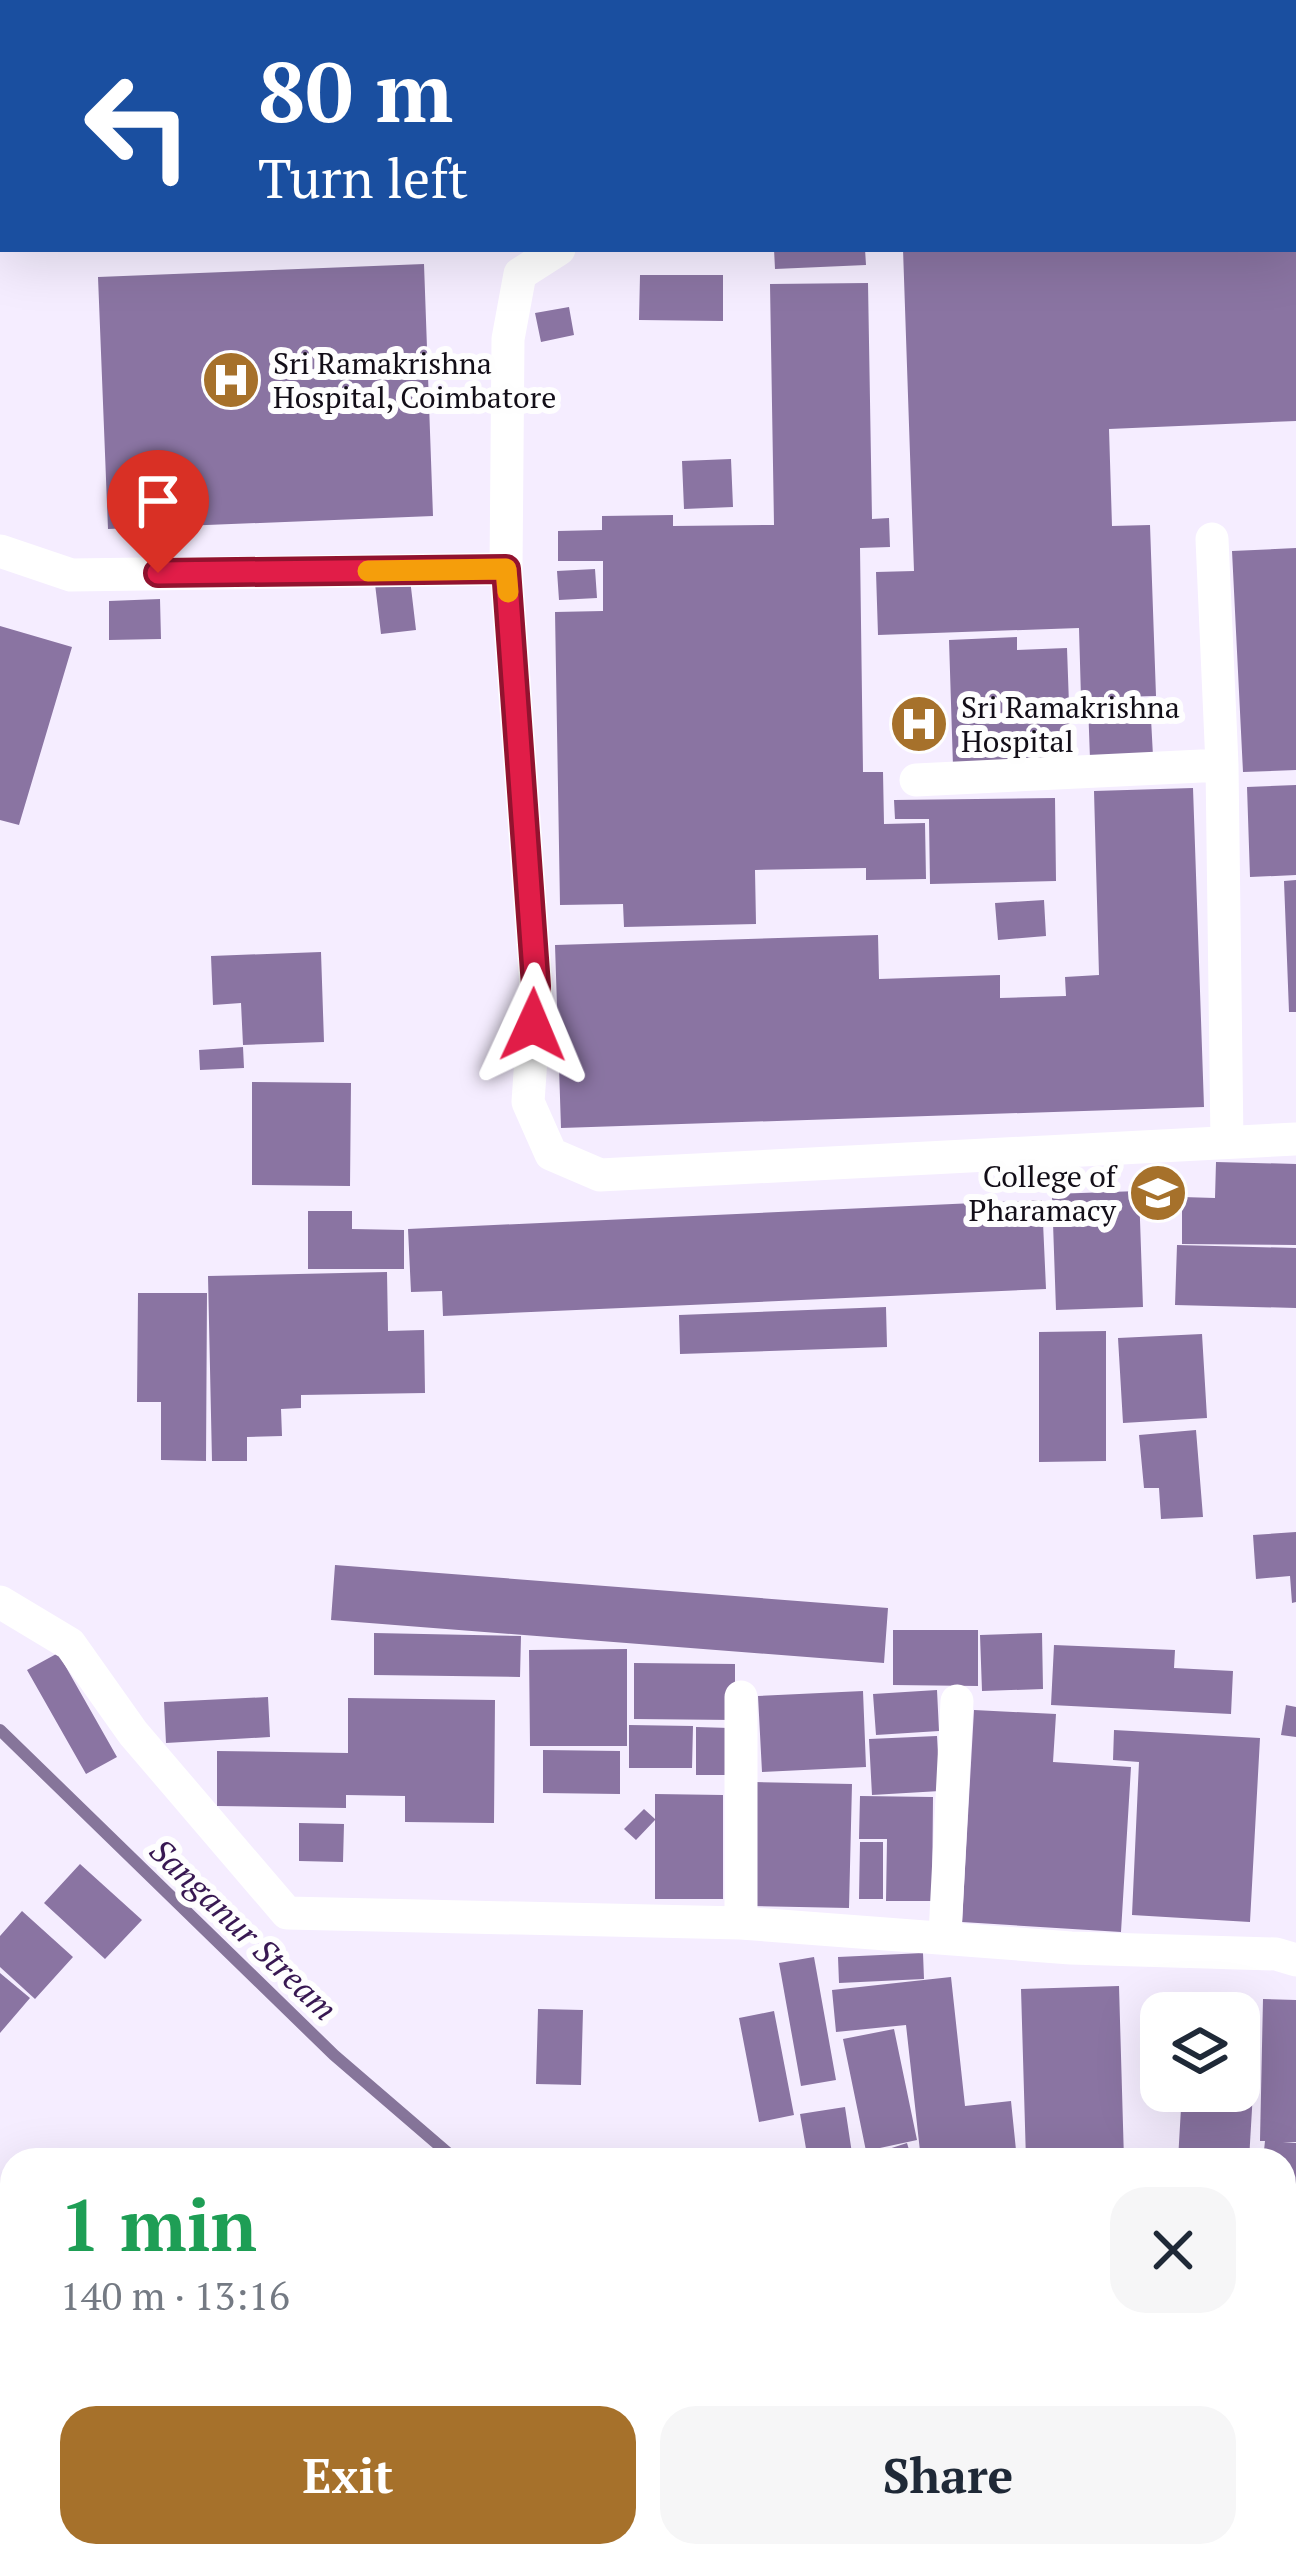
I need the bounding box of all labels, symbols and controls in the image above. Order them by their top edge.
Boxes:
text: 80 m [258,35,453,146]
icon: left [60,48,216,204]
text: Turn left [258,142,468,213]
place label: Sri Ramakrishna Hospital, Coimbatore [273,343,556,417]
hospital icon: Sri Ramakrishna Hospital, Coimbatore [200,349,262,411]
pin [107,450,209,573]
icon: arrive [125,468,191,534]
place label: Sri Ramakrishna Hospital [961,687,1180,761]
hospital icon: Sri Ramakrishna Hospital [888,693,950,755]
position arrow [470,962,596,1088]
place label: College of Pharamacy [969,1156,1118,1230]
school or university icon: College of Pharamacy [1127,1162,1189,1224]
water label: Sanganur Stream [141,1829,347,2029]
map controls [1140,1992,1260,2112]
button: layers [1140,1992,1260,2112]
text: 1 min [60,2176,257,2272]
button: close [1110,2187,1236,2313]
text: 140 m · 13:16 [60,2269,290,2321]
button: Exit [60,2406,636,2544]
button: Share [660,2406,1236,2544]

